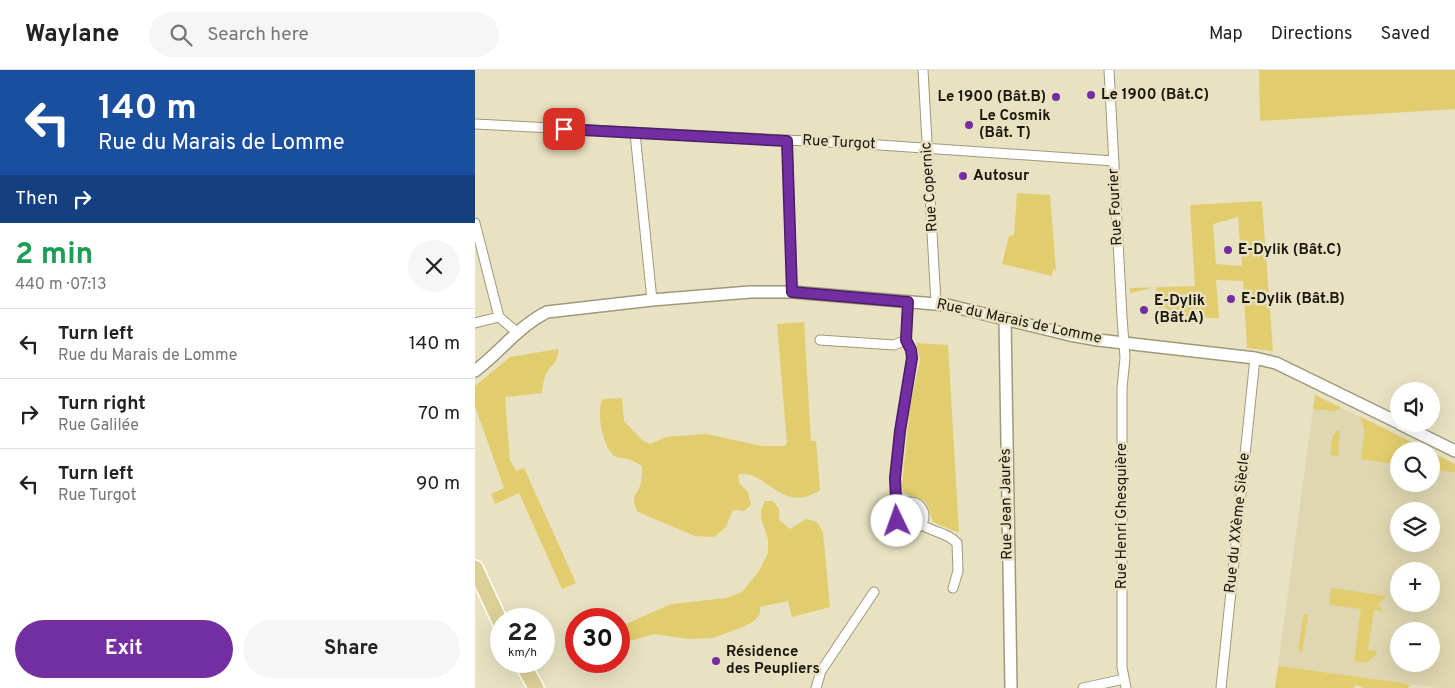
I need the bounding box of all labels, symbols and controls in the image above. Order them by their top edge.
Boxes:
search box [149,12,499,57]
text: Waylane [25,20,119,50]
icon: search [167,21,195,49]
text: Search here [207,23,309,47]
text: Map [1209,23,1243,46]
text: Directions [1271,23,1353,46]
text: Saved [1381,23,1430,46]
place label: Le 1900 (Bât.C) [1101,86,1209,105]
text: 140 m [98,87,197,131]
place label: Le 1900 (Bât.B) [937,88,1046,107]
marker: Le 1900 (Bât.C) [1085,89,1097,101]
icon: left [15,90,80,155]
marker: Le 1900 (Bât.B) [1050,91,1062,103]
place label: Le Cosmik (Bât. T) [979,107,1051,143]
pin [543,108,585,150]
icon: arrive [550,115,578,143]
marker: Le Cosmik (Bât. T) [963,119,975,131]
text: Rue du Marais de Lomme [98,130,345,157]
street label: Rue Turgot [802,132,876,154]
street label: Rue Copernic [917,141,943,233]
place label: Autosur [973,167,1030,186]
street label: Rue Fourier [1104,168,1128,246]
marker: Autosur [957,170,969,182]
icon: right [68,185,96,213]
text: Then [15,187,58,211]
text: 2 min [15,237,93,274]
button: close [408,240,460,292]
place label: E-Dylik (Bât.C) [1238,241,1342,260]
marker: E-Dylik (Bât.C) [1222,244,1234,256]
text: 440 m · 07:13 [15,275,107,295]
place label: E-Dylik (Bât.B) [1241,290,1345,309]
place label: E-Dylik (Bât.A) [1154,292,1205,328]
marker: E-Dylik (Bât.B) [1225,293,1237,305]
street label: Rue du Marais de Lomme [935,295,1103,349]
marker: E-Dylik (Bât.A) [1138,304,1150,316]
text: Turn left [58,322,134,346]
icon: left [15,330,43,358]
text: 140 m [409,332,460,356]
text: Rue du Marais de Lomme [58,346,237,366]
map controls [1390,382,1440,672]
button: sound [1390,382,1440,432]
text: Turn right [58,392,146,416]
icon: right [15,400,43,428]
text: 70 m [418,402,460,426]
text: Rue Galilée [58,416,139,436]
button: search [1390,442,1440,492]
street label: Rue Henri Ghesquière [1113,443,1132,589]
street label: Rue Jean Jaurès [997,448,1017,560]
street label: Rue du XXème Siècle [1221,452,1255,594]
text: Turn left [58,462,134,486]
icon: left [15,470,43,498]
text: 90 m [416,472,460,496]
text: Rue Turgot [58,486,136,506]
position arrow [870,494,922,546]
button: layers [1390,502,1440,552]
button: + [1390,562,1440,612]
speed limit sign: 30 [565,608,630,673]
text: 22 [507,618,538,650]
button: Exit [15,620,233,678]
button: Share [243,620,460,678]
button: − [1390,622,1440,672]
place label: Résidence des Peupliers [726,643,820,679]
text: km/h [508,645,537,661]
marker: Résidence des Peupliers [710,655,722,667]

